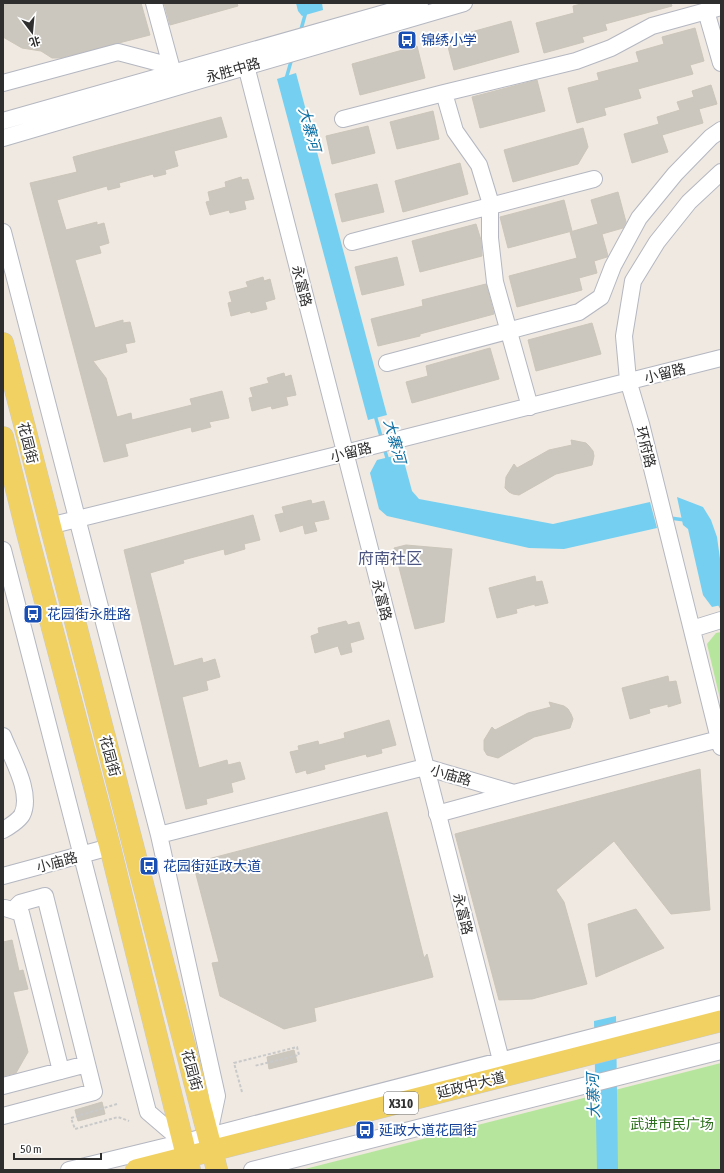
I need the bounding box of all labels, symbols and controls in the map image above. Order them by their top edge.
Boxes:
north arrow [12,12,52,52]
bus stop icon: 锦绣小学 [396,29,418,51]
place label: 锦绣小学 [421,32,477,48]
text: 北 [28,34,42,49]
street label: 永胜中路 [204,55,262,85]
water label: 大寨河 [296,105,325,156]
street label: 永富路 [289,264,315,308]
street label: 小留路 [643,360,687,386]
water label: 大寨河 [381,417,410,468]
street label: 花园街 [15,421,41,465]
street label: 环府路 [633,425,659,469]
street label: 小留路 [329,439,373,465]
district label: 府南社区 [358,549,422,567]
street label: 永富路 [369,578,395,622]
bus stop icon: 花园街永胜路 [22,603,44,625]
place label: 花园街永胜路 [47,606,131,622]
street label: 花园街 [97,734,123,778]
street label: 小庙路 [429,762,473,788]
street label: 小庙路 [35,849,79,875]
bus stop icon: 花园街延政大道 [138,855,160,877]
place label: 花园街延政大道 [163,858,261,874]
street label: 永富路 [450,892,476,936]
street label: 花园街 [179,1048,205,1092]
street label: 延政中大道 [435,1069,507,1101]
water label: 大寨河 [584,1070,602,1119]
road number: X310 [384,1092,418,1114]
park label: 武进市民广场 [630,1116,714,1132]
bus stop icon: 延政大道花园街 [354,1119,376,1141]
place label: 延政大道花园街 [379,1122,477,1138]
scale bar [14,1135,101,1161]
text: 50 m [20,1142,42,1156]

